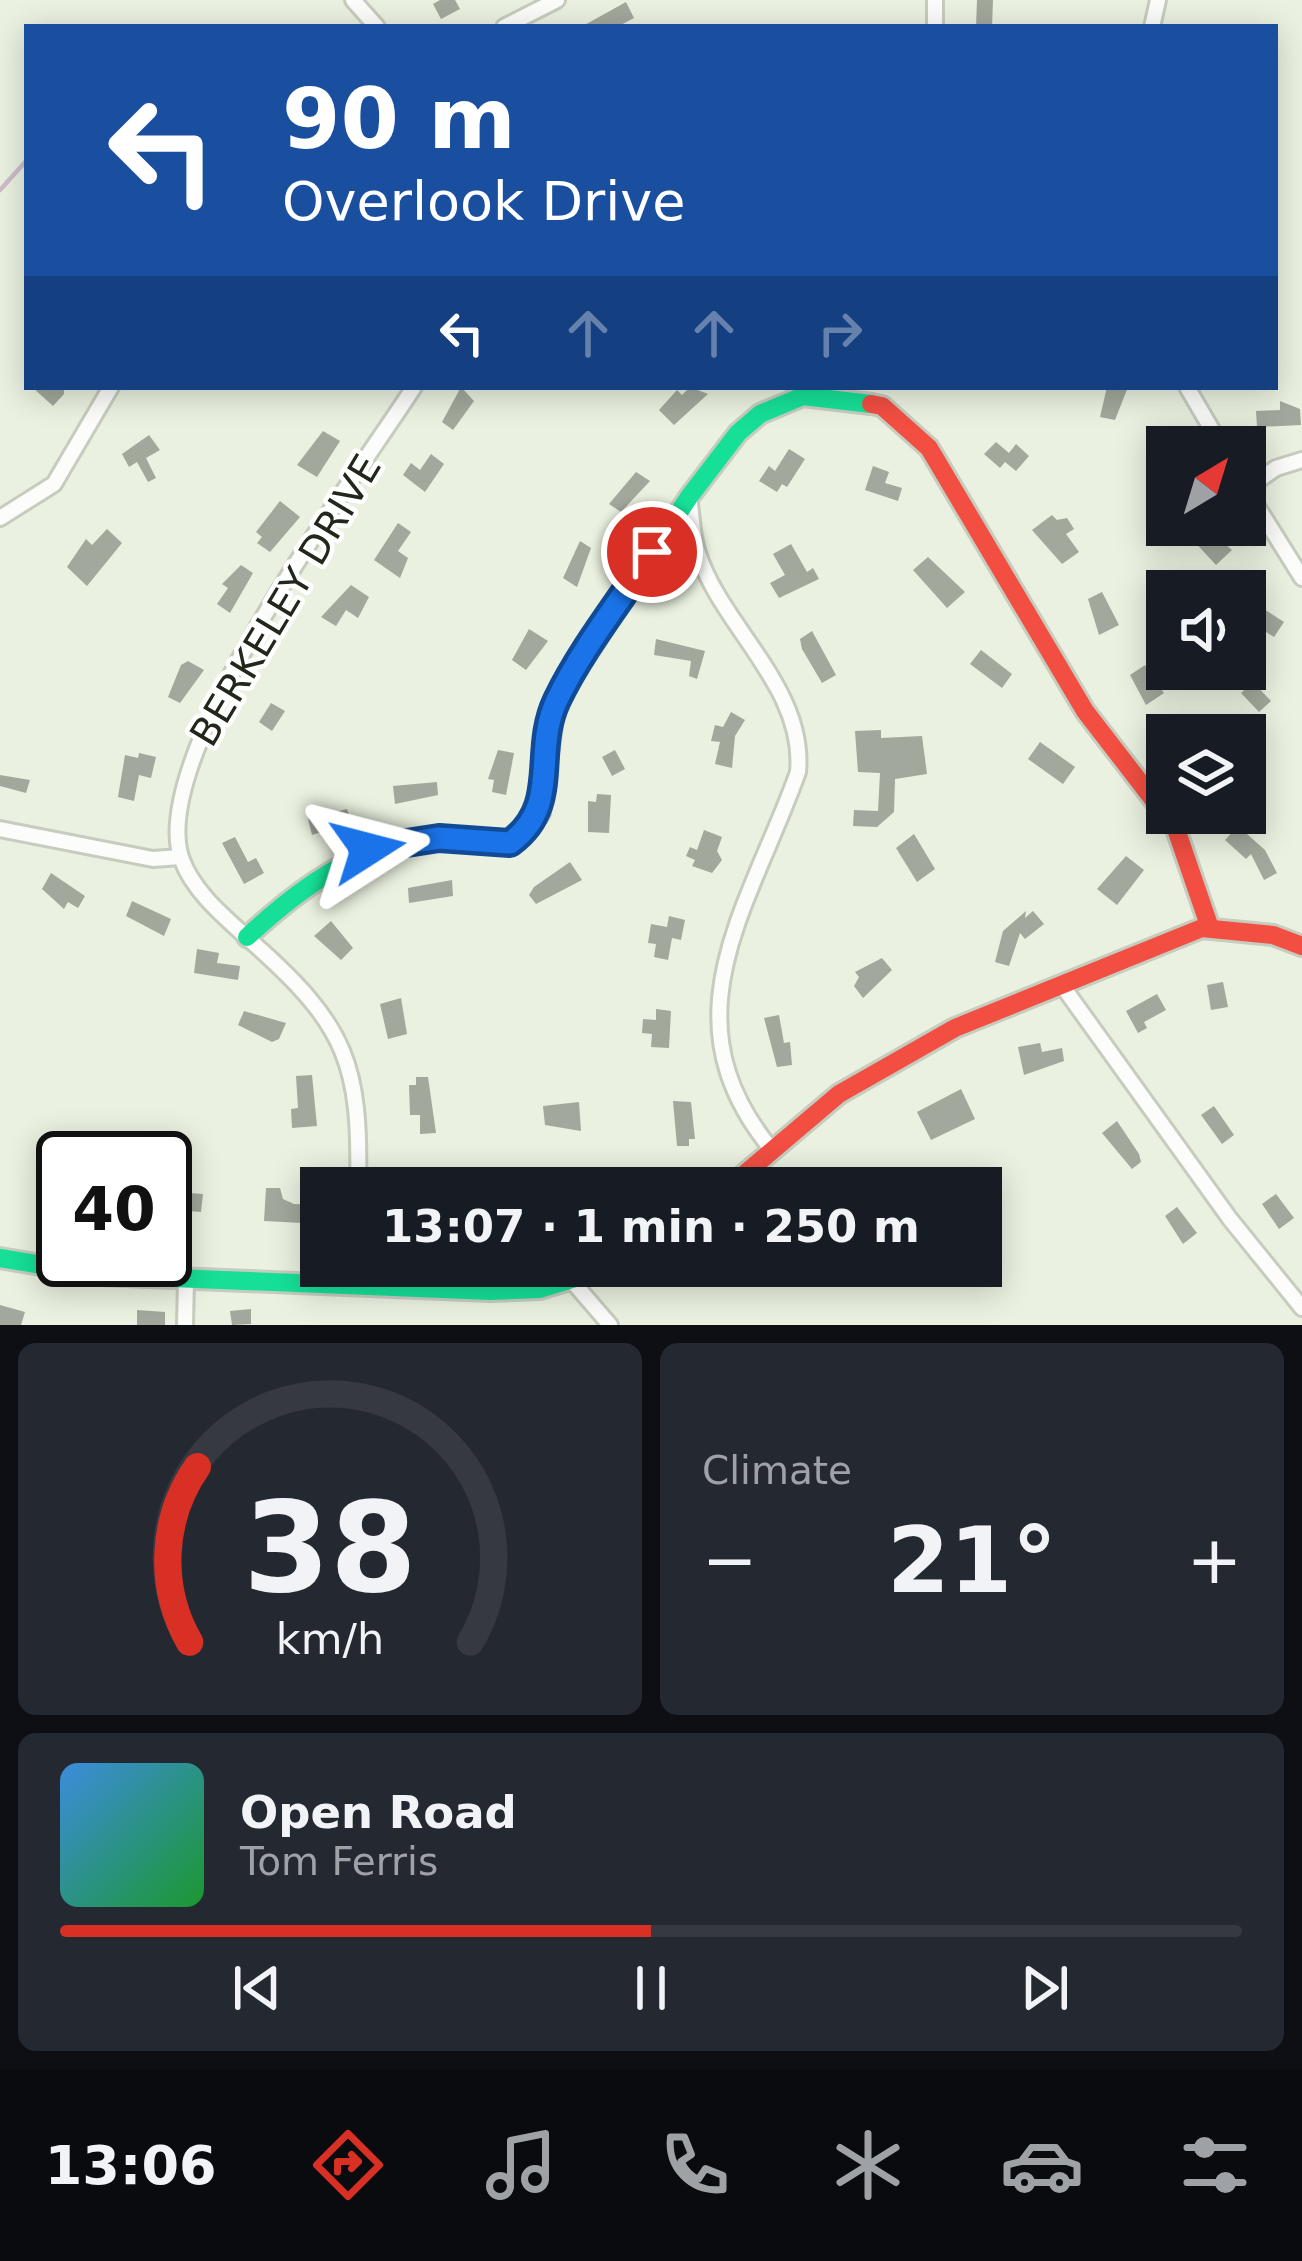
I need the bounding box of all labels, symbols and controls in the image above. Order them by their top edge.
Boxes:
text: 90 m [282,70,516,168]
icon: left [84,72,240,228]
text: Overlook Drive [282,170,685,233]
icon: left [429,300,495,366]
icon: ahead [555,300,621,366]
icon: ahead [681,300,747,366]
icon: right [807,300,873,366]
north arrow [1146,426,1266,546]
map controls [1146,426,1266,834]
street label: BERKELEY DRIVE [181,447,390,754]
pin [601,501,703,603]
icon: arrive [619,519,685,585]
button: sound [1146,570,1266,690]
button: layers [1146,714,1266,834]
position arrow [305,786,431,912]
speed limit sign: 40 [36,1131,192,1287]
text: 13:07 · 1 min · 250 m [382,1200,920,1253]
text: Climate [702,1448,852,1493]
text: 38 [243,1475,417,1620]
text: 21° [887,1508,1057,1613]
text: − [702,1522,757,1599]
text: + [1187,1522,1242,1599]
text: km/h [276,1614,384,1664]
text: Open Road [240,1786,517,1839]
text: Tom Ferris [240,1839,438,1884]
icon: previous [224,1955,290,2021]
icon: pause [618,1955,684,2021]
icon: next [1012,1955,1078,2021]
icon: directions [306,2123,390,2207]
icon: music [479,2123,563,2207]
icon: phone [653,2123,737,2207]
icon: climate [826,2123,910,2207]
icon: car [1000,2123,1084,2207]
icon: filters [1173,2123,1257,2207]
text: 13:06 [45,2134,217,2197]

